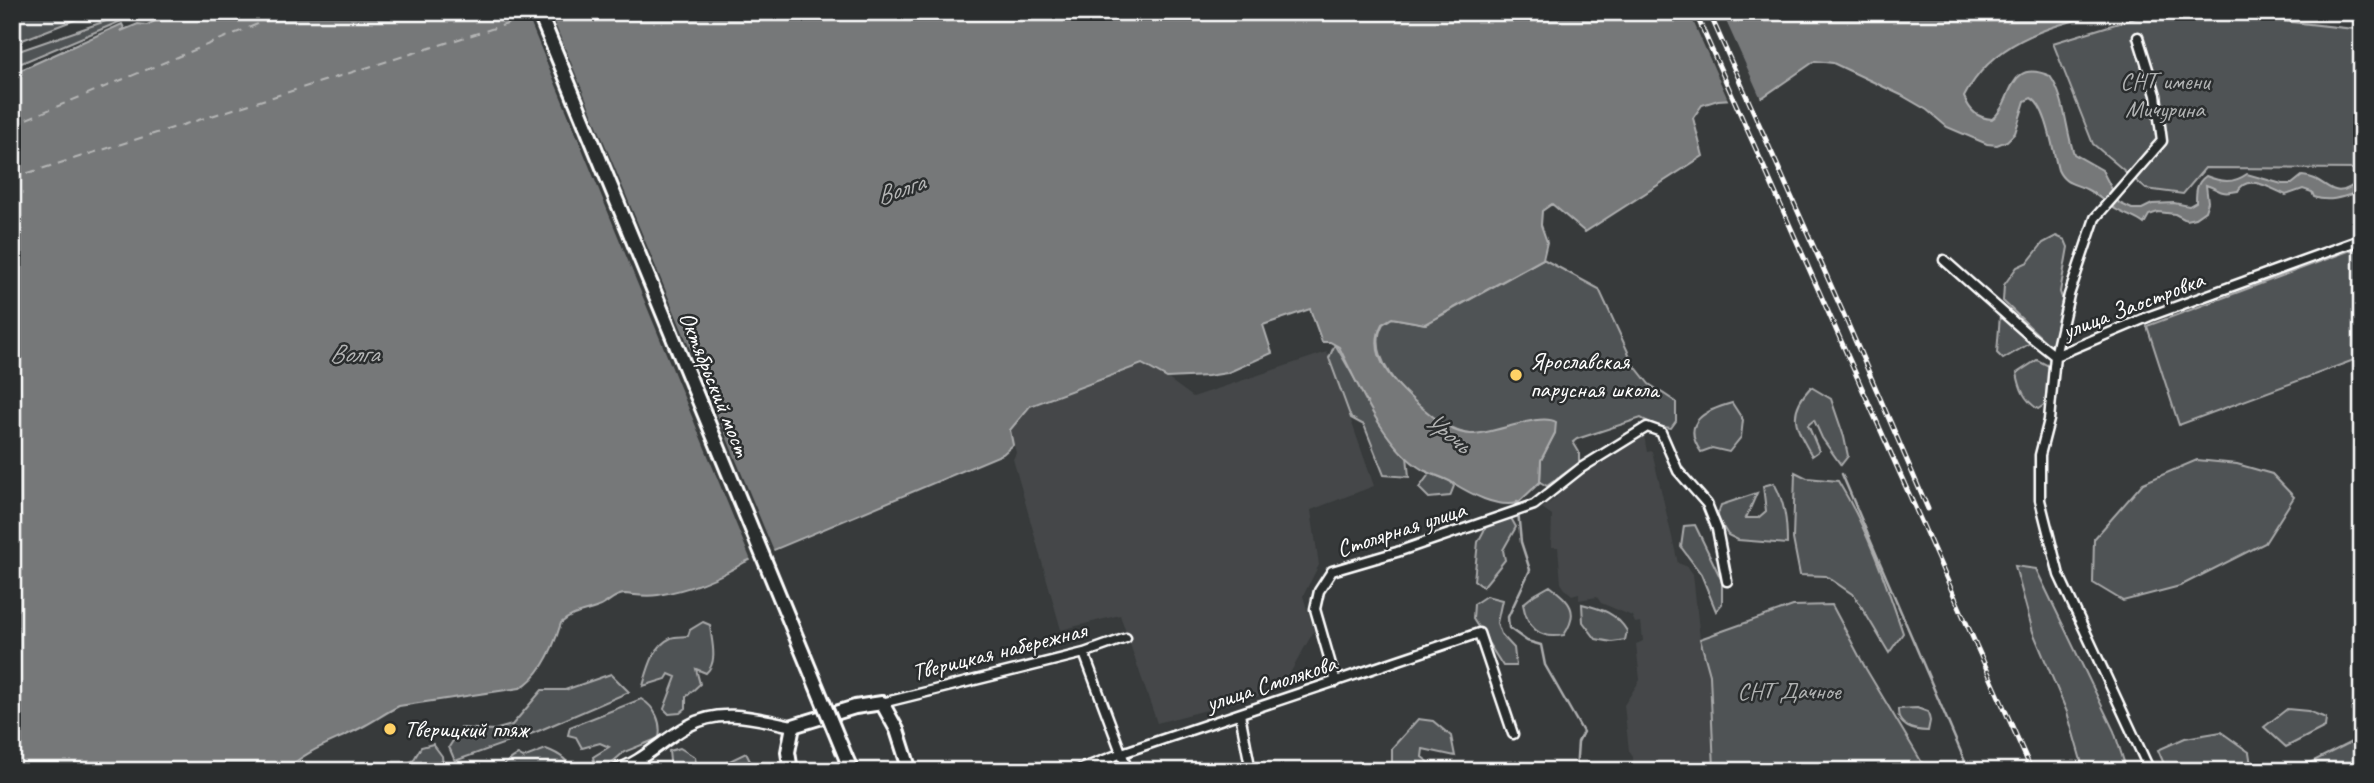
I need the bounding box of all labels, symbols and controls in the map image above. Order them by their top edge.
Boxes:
park label: СНТ имени Мичурина [2120,66,2212,124]
water label: Волга [871,165,931,213]
street label: улица Заостровка [2056,264,2209,346]
street label: Октябрьский мост [672,307,758,461]
water label: Волга [329,337,381,370]
place label: Ярославская парусная школа [1530,346,1660,404]
marker: Ярославская парусная школа [1508,367,1524,383]
water label: Урочь [1419,404,1480,462]
street label: Столярная улица [1333,494,1471,564]
street label: Тверицкая набережная [909,614,1091,687]
street label: улица Смолякова [1200,647,1341,719]
park label: СНТ Дачное [1737,676,1843,706]
place label: Тверицкий пляж [404,714,531,744]
marker: Тверицкий пляж [382,721,398,737]

